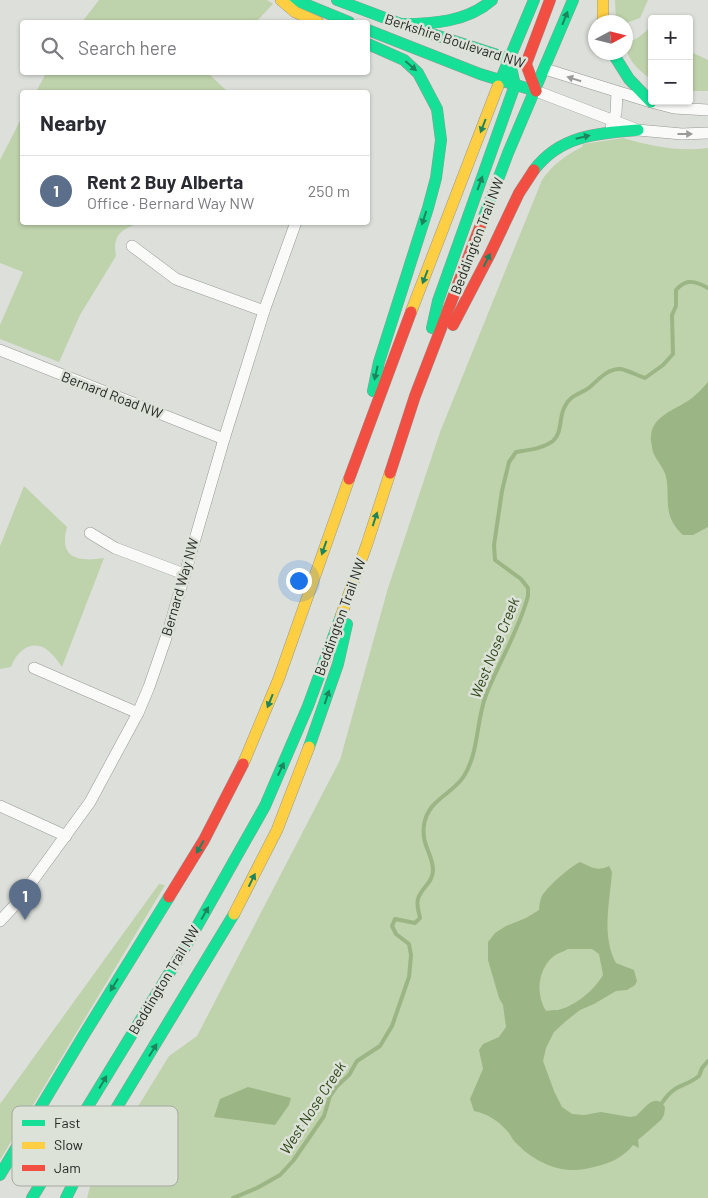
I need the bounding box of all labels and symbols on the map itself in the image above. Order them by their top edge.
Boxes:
street label: Berkshire Boulevard NW [383,10,528,71]
one-way arrow [561,10,569,25]
north arrow [588,15,633,60]
one-way arrow [404,60,416,72]
one-way arrow [566,75,581,83]
one-way arrow [479,119,487,133]
one-way arrow [677,130,693,138]
one-way arrow [575,133,590,141]
street label: Beddington Trail NW [446,175,507,297]
one-way arrow [477,175,484,190]
one-way arrow [420,211,428,226]
one-way arrow [482,253,491,267]
one-way arrow [421,270,429,285]
one-way arrow [372,366,380,382]
street label: Bernard Road NW [59,367,165,422]
one-way arrow [372,511,380,526]
street label: Bernard Way NW [157,536,202,638]
one-way arrow [320,540,327,555]
street label: Beddington Trail NW [310,556,369,678]
your location [286,568,312,594]
water label: West Nose Creek [466,594,523,701]
one-way arrow [323,689,331,704]
one-way arrow [266,694,274,709]
one-way arrow [278,762,286,776]
one-way arrow [195,841,204,854]
one-way arrow [248,873,256,887]
pin: 1 [9,879,41,920]
one-way arrow [200,906,209,919]
street label: Beddington Trail NW [124,922,203,1037]
one-way arrow [110,979,119,992]
one-way arrow [148,1044,157,1057]
water label: West Nose Creek [275,1057,349,1157]
one-way arrow [98,1075,107,1088]
legend [12,1106,178,1186]
text: Fast [54,1114,80,1131]
text: Slow [54,1136,83,1153]
text: Jam [54,1159,81,1176]

